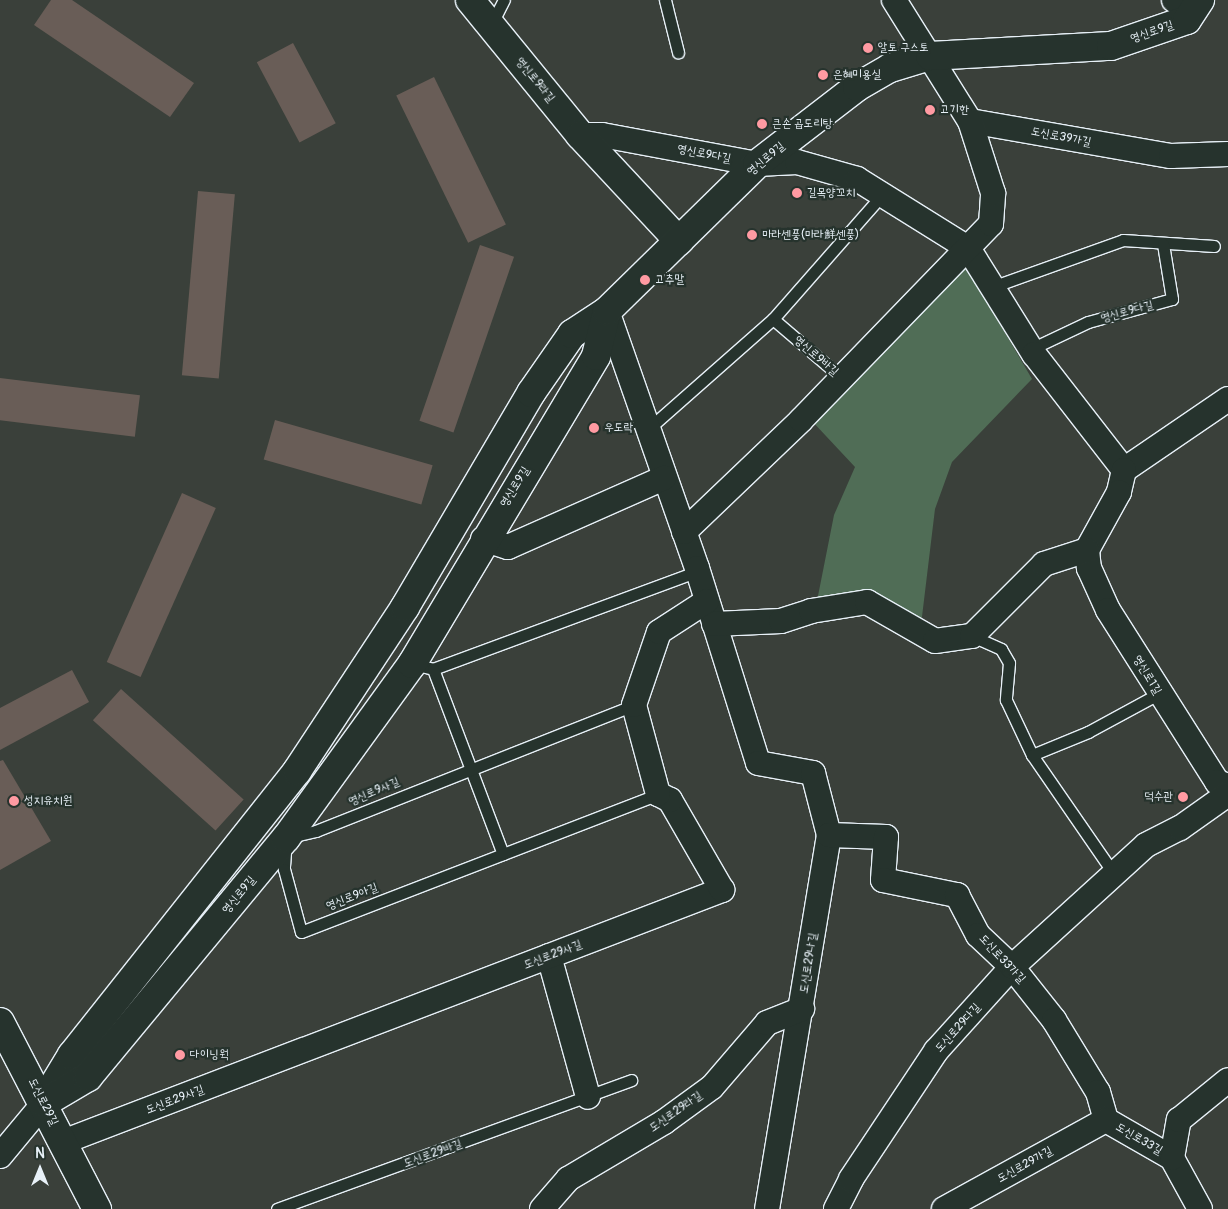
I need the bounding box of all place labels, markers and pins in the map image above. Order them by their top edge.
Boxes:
place label: 알토 구스토 [878,41,929,55]
marker: 알토 구스토 [862,42,874,54]
place label: 은혜미용실 [833,68,881,82]
marker: 은혜미용실 [817,69,829,81]
place label: 고기한 [940,103,969,117]
marker: 고기한 [924,104,936,116]
place label: 큰손 곱도리탕 [772,117,833,131]
marker: 큰손 곱도리탕 [756,118,768,130]
place label: 길목양꼬치 [807,186,855,200]
marker: 길목양꼬치 [791,187,803,199]
place label: 마라센풍(마라鮮센풍) [762,228,859,242]
marker: 마라센풍(마라鮮센풍) [746,229,758,241]
place label: 고추말 [655,273,684,287]
marker: 고추말 [639,274,651,286]
place label: 우도락 [604,421,633,435]
marker: 우도락 [588,422,600,434]
place label: 덕수관 [1144,790,1173,804]
marker: 덕수관 [1177,791,1189,803]
place label: 성지유치원 [24,794,72,808]
marker: 성지유치원 [8,795,20,807]
place label: 다이닝웍 [190,1048,229,1062]
marker: 다이닝웍 [174,1049,186,1061]

